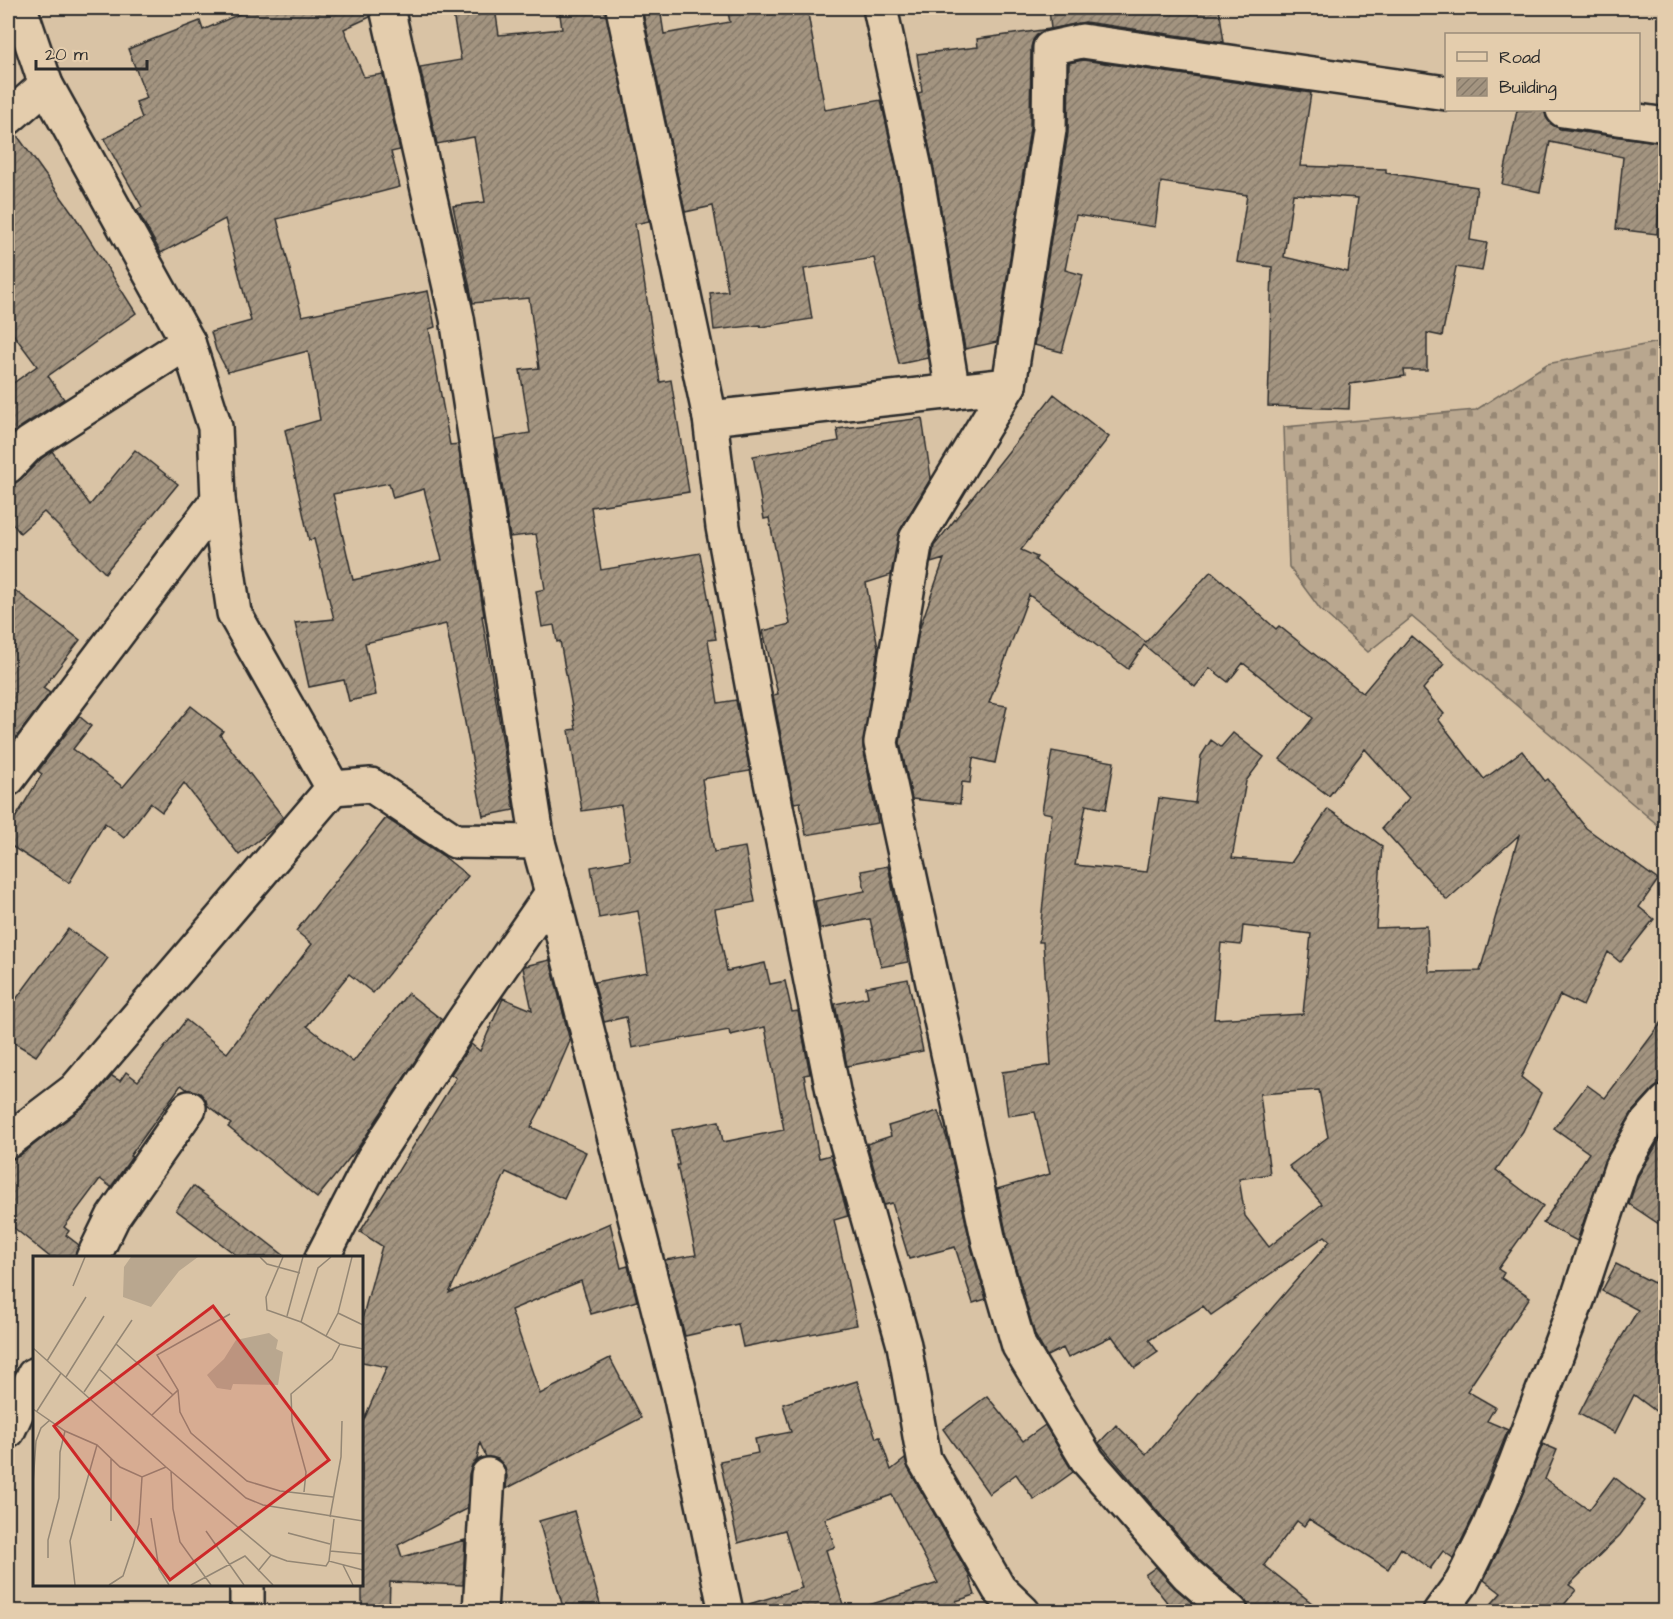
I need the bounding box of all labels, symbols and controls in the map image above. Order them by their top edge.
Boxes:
scale bar [36,33,147,71]
legend [1445,33,1640,111]
text: 20 m [45,42,88,67]
text: Road [1499,45,1540,70]
text: Building [1499,75,1557,101]
inset map [33,1256,363,1586]

